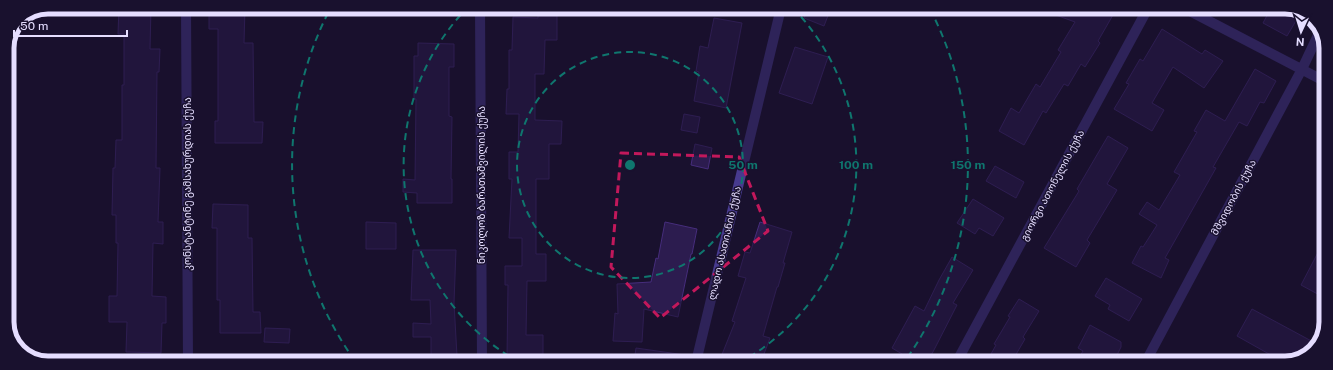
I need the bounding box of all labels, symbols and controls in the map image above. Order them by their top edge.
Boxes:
scale bar [14,12,127,38]
north arrow [1281,12,1321,52]
text: 50 m [20,19,48,33]
text: N [1296,36,1305,48]
street label: კონსტანტინე გამსახურდიას ქუჩა [181,97,194,271]
street label: ნიკოლოზ ბარათაშვილის ქუჩა [475,106,488,264]
street label: გიორგი ათონელის ქუჩა [1018,127,1087,243]
street label: მშვიდობის ქუჩა [1208,157,1259,237]
centre of rings [623,158,637,172]
text: 50 m [728,158,758,172]
text: 100 m [839,158,873,172]
text: 150 m [951,158,985,172]
street label: ლადო ასათიანის ქუჩა [705,185,744,301]

